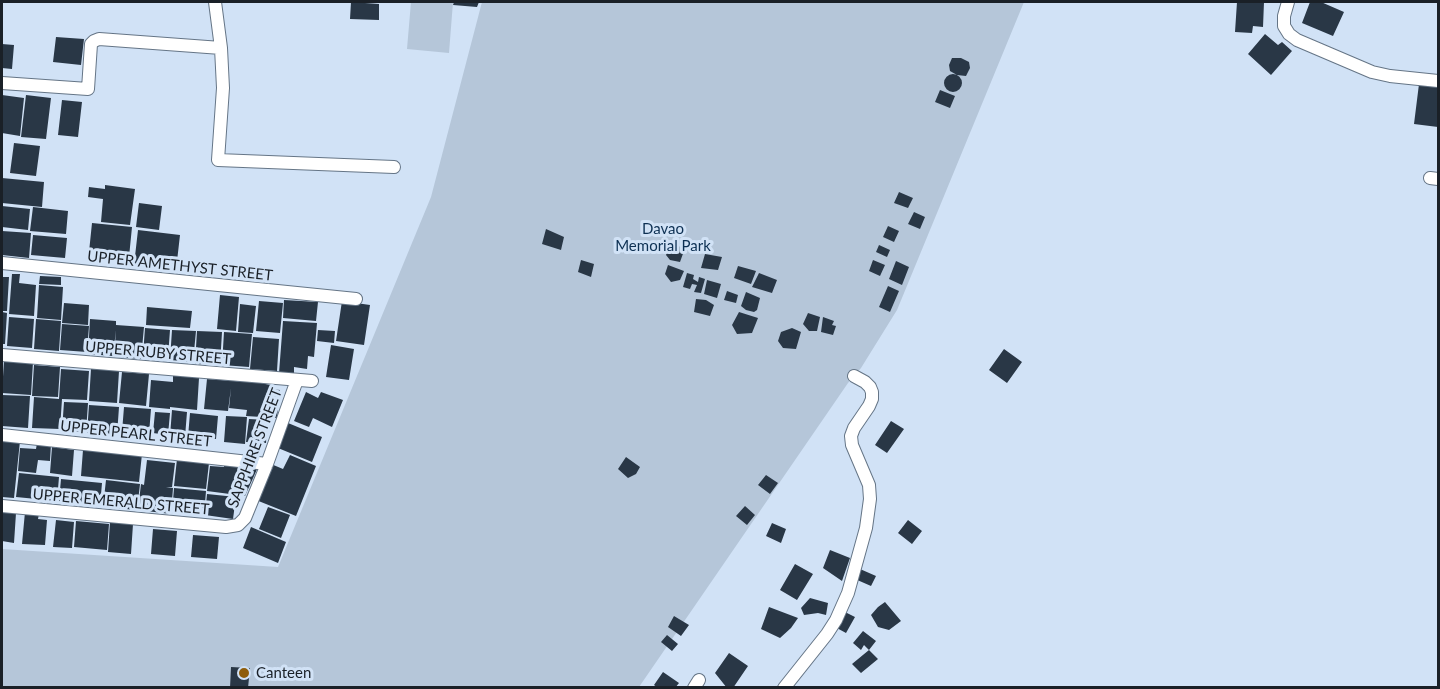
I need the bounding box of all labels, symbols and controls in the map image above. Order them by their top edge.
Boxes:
park label: Davao Memorial Park [615,220,711,255]
street label: UPPER AMETHYST STREET [86,247,274,285]
street label: UPPER RUBY STREET [84,338,232,368]
street label: SAPPHIRE STREET [224,386,286,510]
street label: UPPER PEARL STREET [59,417,213,451]
street label: UPPER EMERALD STREET [32,485,210,519]
place label: Canteen [256,664,311,682]
marker: Canteen [237,666,251,680]

